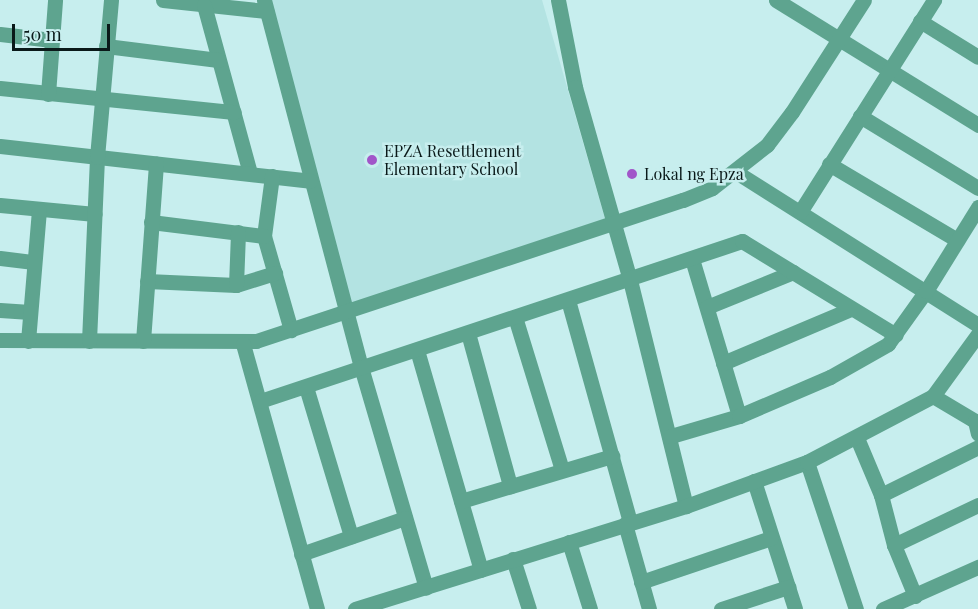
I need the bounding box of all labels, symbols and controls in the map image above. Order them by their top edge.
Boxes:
scale bar [15,12,112,50]
text: 50 m [23,22,62,46]
place label: EPZA Resettlement Elementary School [384,141,521,179]
marker: EPZA Resettlement Elementary School [365,153,379,167]
place label: Lokal ng Epza [644,164,744,184]
marker: Lokal ng Epza [625,167,639,181]

